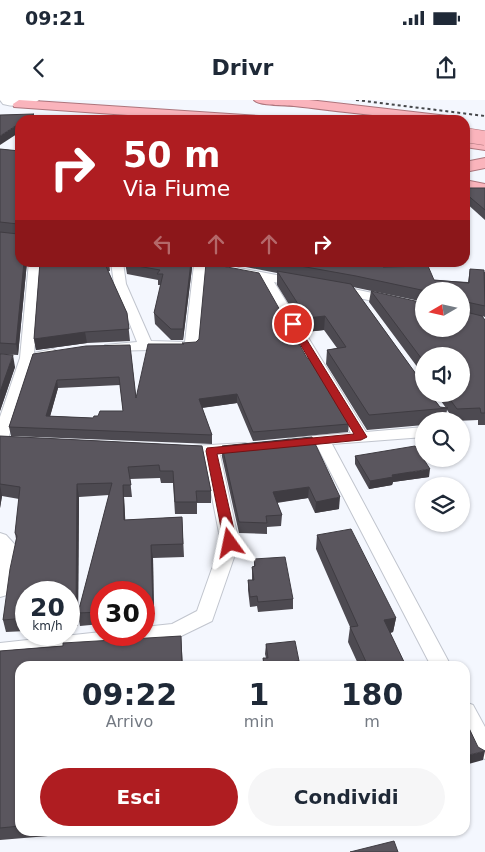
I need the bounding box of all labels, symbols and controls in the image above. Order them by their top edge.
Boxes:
text: 09:21 [25,7,85,29]
icon: back [25,54,53,82]
icon: share [432,54,460,82]
text: Drivr [212,55,273,80]
icon: right [40,135,105,200]
text: 50 m [123,135,220,175]
text: Via Fiume [123,176,230,201]
icon: left [149,230,177,258]
icon: ahead [202,230,230,258]
icon: ahead [255,230,283,258]
icon: right [308,230,336,258]
north arrow [415,282,470,338]
map controls [415,282,470,532]
pin [272,303,314,345]
icon: arrive [279,310,307,338]
button: sound [415,347,470,402]
button: search [415,412,470,467]
button: layers [415,477,470,532]
position arrow [203,516,255,568]
speed limit sign: 30 [90,581,155,646]
text: 20 [30,593,65,622]
text: km/h [32,619,63,633]
text: 09:22 [82,677,177,712]
text: 1 [248,677,269,712]
text: 180 [341,677,403,712]
text: Arrivo [106,712,153,731]
text: min [244,712,274,731]
text: m [364,712,380,731]
button: Esci [40,768,238,826]
button: Condividi [248,768,445,826]

